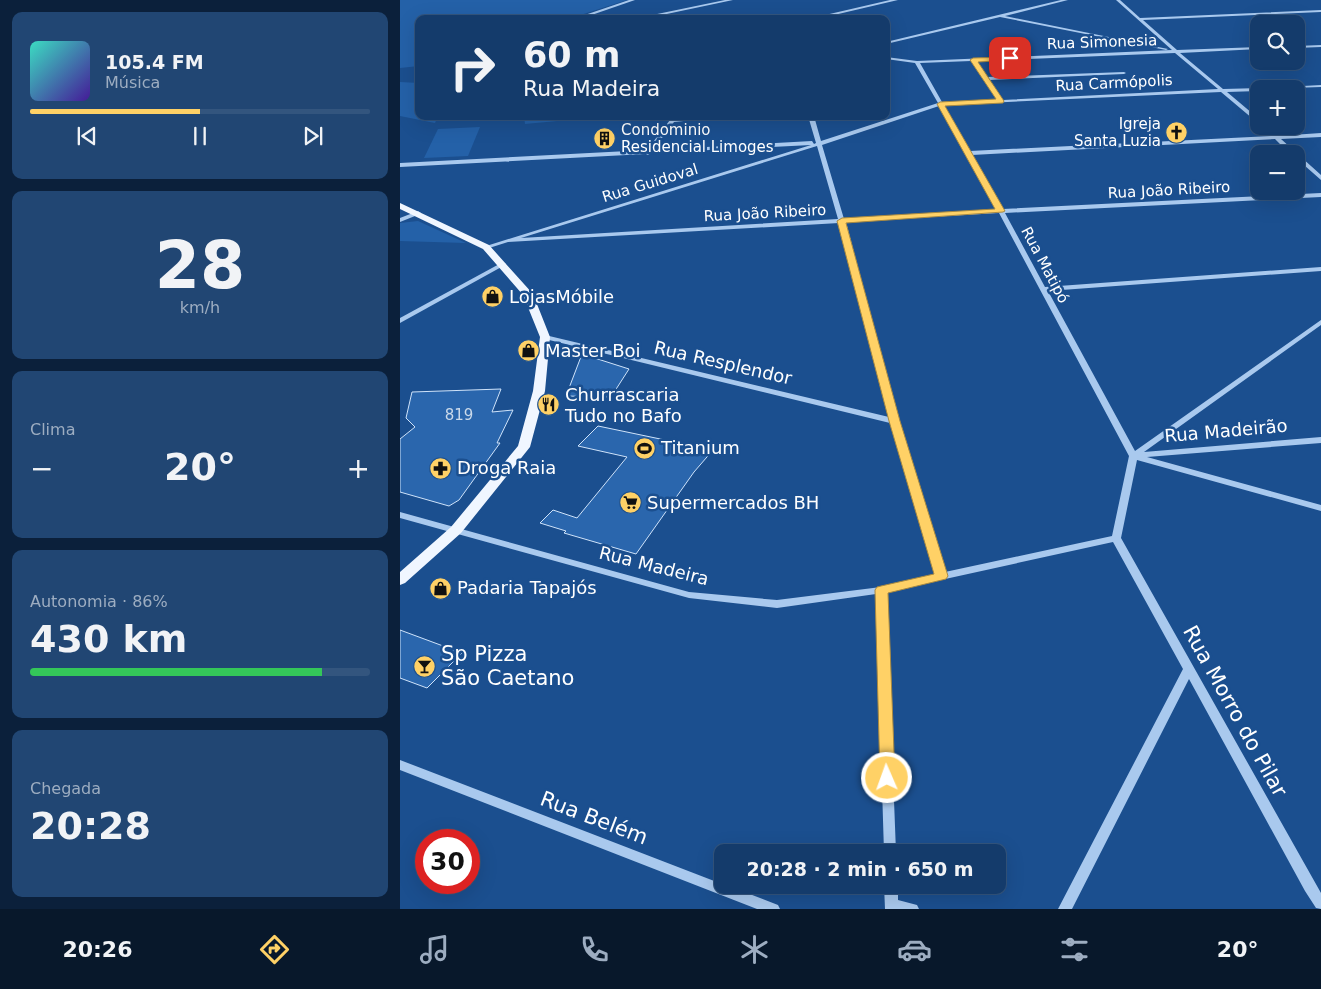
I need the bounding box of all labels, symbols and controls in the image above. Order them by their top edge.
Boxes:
map controls [1250,15,1305,200]
button: search [1250,15,1305,70]
street label: Rua Simonesia [1046,31,1158,53]
icon: right [440,35,505,100]
text: 60 m [523,35,620,75]
pin [989,37,1031,79]
icon: arrive [996,44,1024,72]
text: 105.4 FM [105,51,204,73]
street label: Rua Carmópolis [1055,71,1173,95]
text: Música [105,73,160,92]
text: Rua Madeira [523,76,660,101]
button: + [1250,80,1305,135]
place label: Igreja Santa Luzia [1074,115,1161,150]
place label: Condominio Residencial Limoges [621,121,774,156]
church icon: Igreja Santa Luzia [1165,121,1189,145]
icon: previous [73,122,101,150]
icon: pause [186,122,214,150]
icon: next [299,122,327,150]
building icon: Condominio Residencial Limoges [593,127,617,151]
button: − [1250,145,1305,200]
street label: Rua Guidoval [600,160,700,206]
street label: Rua João Ribeiro [1107,178,1231,202]
street label: Rua João Ribeiro [703,201,827,225]
street label: Rua Matipó [1017,224,1073,306]
text: 28 [155,228,245,303]
shop icon: LojasMóbile [481,285,505,309]
place label: LojasMóbile [509,286,614,307]
text: km/h [180,298,220,317]
street label: Rua Resplendor [652,336,795,389]
shop icon: Master Boi [517,339,541,363]
place label: Master Boi [545,340,641,361]
place label: Churrascaria Tudo no Bafo [564,384,682,426]
restaurant icon: Churrascaria Tudo no Bafo [537,393,561,417]
house number: 819 [445,406,473,424]
street label: Rua Madeirão [1164,415,1288,446]
text: Clima [30,420,75,439]
sports icon: Titanium [633,436,657,460]
place label: Titanium [660,437,740,458]
text: 20° [164,445,236,489]
text: − [30,452,53,485]
text: + [347,452,370,485]
pharmacy icon: Droga Raia [429,456,453,480]
place label: Droga Raia [457,457,556,478]
supermarket icon: Supermercados BH [619,491,643,515]
place label: Supermercados BH [647,492,819,513]
street label: Rua Madeira [597,542,711,589]
shop icon: Padaria Tapajós [429,576,453,600]
place label: Padaria Tapajós [457,577,597,598]
text: Autonomia · 86% [30,592,168,611]
text: 430 km [30,617,187,661]
street label: Rua Morro do Pilar [1178,621,1292,801]
place label: Sp Pizza São Caetano [441,642,574,690]
bar icon: Sp Pizza São Caetano [413,654,437,678]
position arrow [860,751,912,803]
text: Chegada [30,779,101,798]
street label: Rua Belém [537,787,651,849]
text: 20:28 [30,804,151,848]
speed limit sign: 30 [415,829,480,894]
text: 20:28 · 2 min · 650 m [746,858,974,880]
icon: directions [257,932,292,967]
icon: music [417,932,452,967]
icon: phone [577,932,612,967]
icon: climate [737,932,772,967]
icon: car [897,932,932,967]
icon: filters [1057,932,1092,967]
text: 20:26 [62,937,132,962]
text: 20° [1217,937,1258,962]

